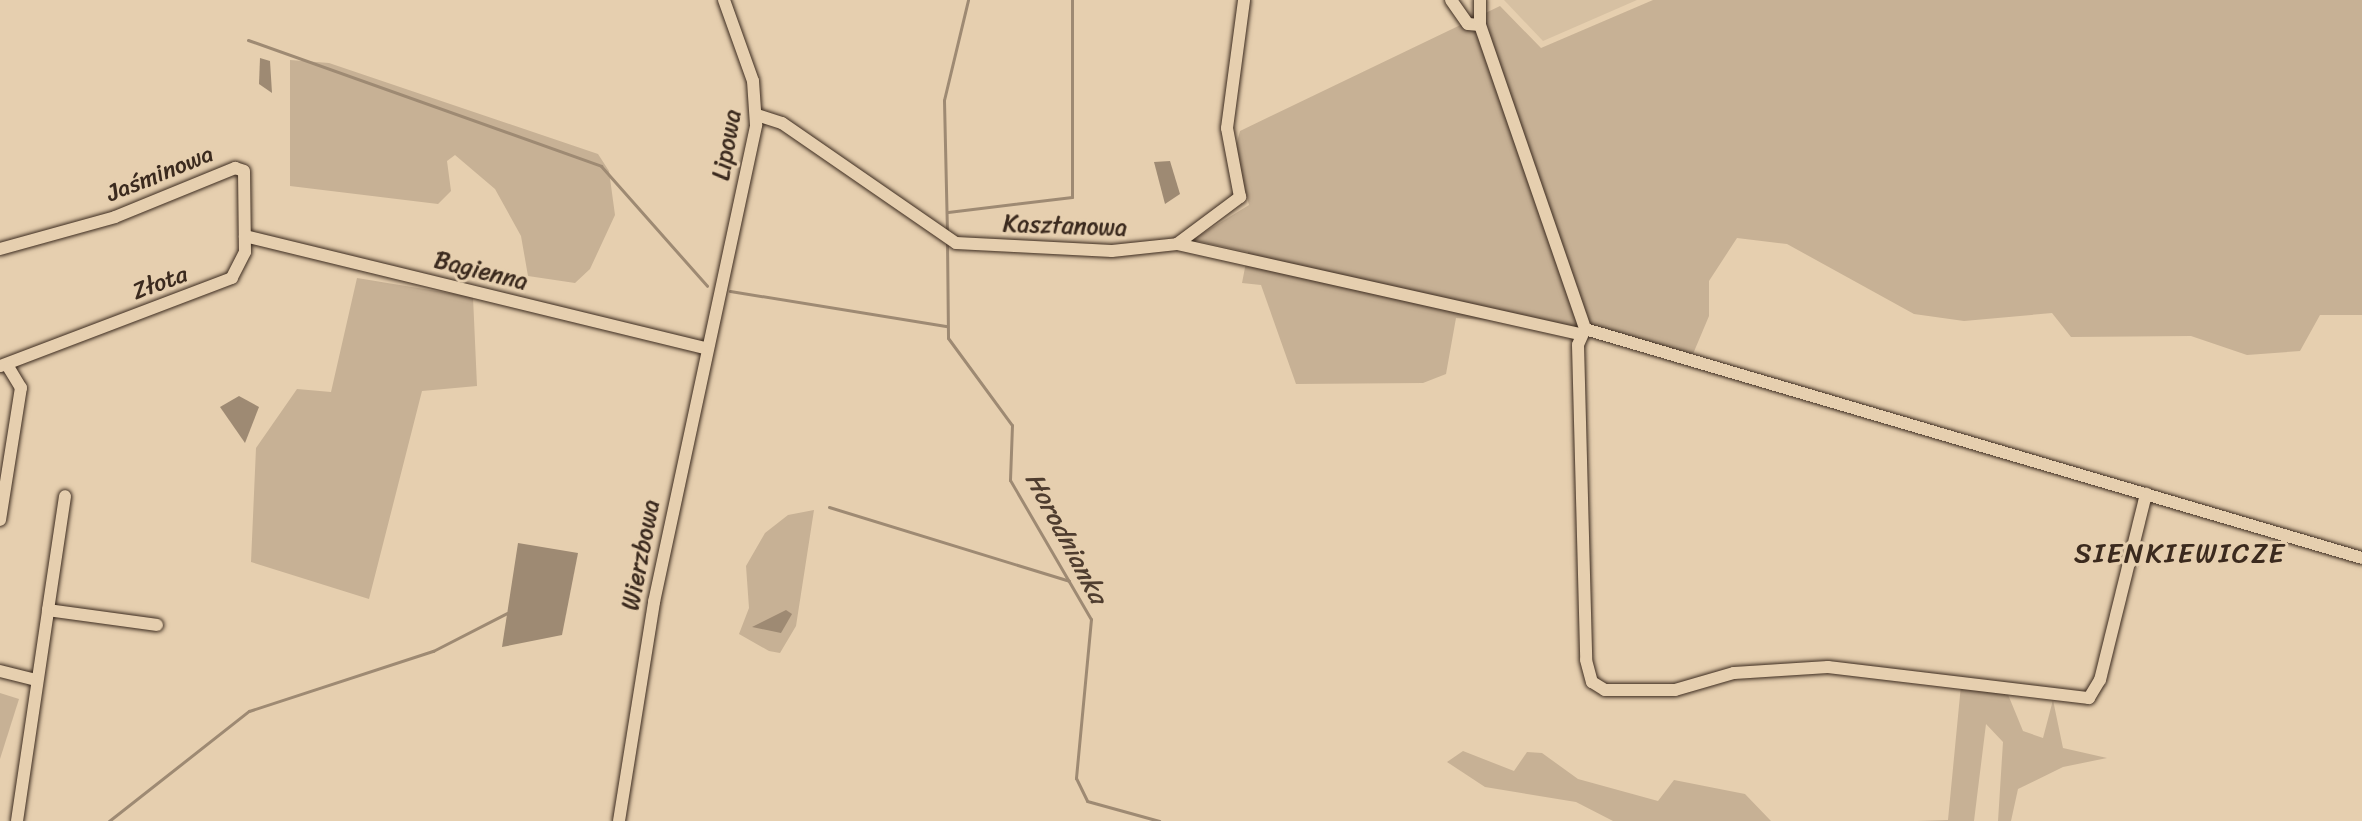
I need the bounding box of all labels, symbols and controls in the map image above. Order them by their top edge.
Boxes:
street label: Lipowa [707,107,747,183]
street label: Jaśminowa [102,140,218,208]
street label: Kasztanowa [1002,209,1128,243]
street label: Bagienna [431,245,531,297]
street label: Złota [128,260,192,306]
water label: Horodnianka [1018,467,1114,609]
street label: Wierzbowa [616,497,666,613]
district label: SIENKIEWICZE [2076,536,2284,570]

